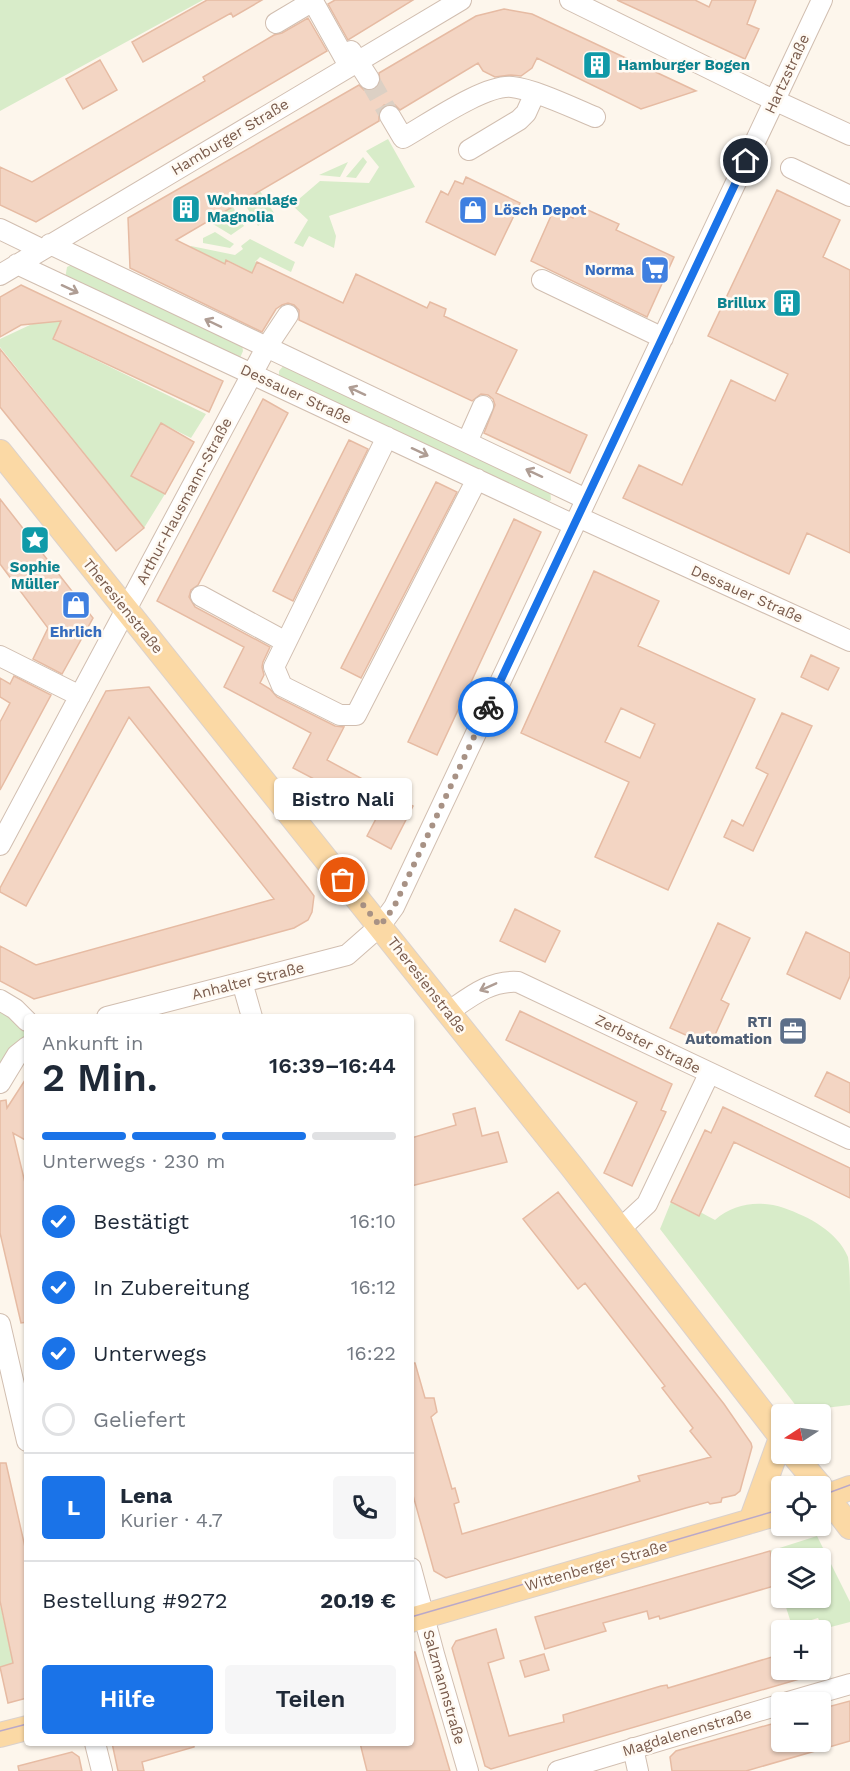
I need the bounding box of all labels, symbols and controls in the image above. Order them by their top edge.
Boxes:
street label: Hartzstraße [761,31,813,117]
building icon: Hamburger Bogen [581,49,613,81]
place label: Hamburger Bogen [618,56,750,74]
street label: Hamburger Straße [168,95,292,179]
pin [720,135,771,186]
icon: home [729,144,762,177]
place label: Wohnanlage Magnolia [207,191,298,226]
building icon: Wohnanlage Magnolia [170,193,202,225]
shop icon: Lösch Depot [457,194,489,226]
place label: Lösch Depot [494,201,587,219]
supermarket icon: Norma [639,254,671,286]
place label: Norma [585,261,634,279]
one-way arrow [60,283,78,295]
building icon: Brillux [771,287,803,319]
place label: Brillux [717,294,766,312]
one-way arrow [205,316,223,328]
street label: Dessauer Straße [237,360,355,428]
one-way arrow [349,384,367,396]
street label: Arthur-Hausmann-Straße [132,414,236,588]
one-way arrow [410,447,428,459]
one-way arrow [525,467,543,479]
place icon: Sophie Müller [19,524,51,556]
street label: Theresienstraße [79,555,167,657]
place label: Sophie Müller [10,558,61,593]
street label: Dessauer Straße [688,561,806,627]
shop icon: Ehrlich [60,589,92,621]
place label: Ehrlich [50,623,102,641]
courier [458,677,518,737]
icon: bike [472,691,505,724]
callout: Bistro Nali [274,778,412,820]
text: Bistro Nali [292,787,394,811]
pin [317,854,368,905]
icon: bag [326,863,359,896]
street label: Theresienstraße [384,933,470,1037]
street label: Anhalter Straße [190,958,306,1004]
one-way arrow [479,982,497,994]
street label: Zerbster Straße [592,1011,704,1077]
place label: RTI Automation [685,1013,772,1048]
office icon: RTI Automation [777,1015,809,1047]
text: Ankunft in [42,1031,143,1055]
text: 16:39–16:44 [269,1053,396,1078]
text: 2 Min. [42,1055,158,1100]
text: Unterwegs · 230 m [42,1149,225,1173]
icon: check [42,1205,75,1238]
text: Bestätigt [93,1209,189,1234]
text: 16:10 [350,1209,396,1233]
icon: check [42,1271,75,1304]
text: In Zubereitung [93,1275,249,1300]
text: 16:12 [351,1275,396,1299]
icon: check [42,1337,75,1370]
text: Unterwegs [93,1341,207,1366]
text: 16:22 [347,1341,396,1365]
north arrow [771,1404,831,1464]
map controls [771,1404,831,1752]
text: Geliefert [93,1407,185,1432]
button: phone [333,1476,396,1539]
button: locate [771,1476,831,1536]
text: Lena [120,1483,172,1508]
text: L [67,1495,80,1520]
text: Kurier · 4.7 [120,1508,223,1532]
street label: Wittenberger Straße [523,1537,669,1595]
button: layers [771,1548,831,1608]
text: Bestellung #9272 [42,1588,228,1613]
text: 20.19 € [320,1588,396,1613]
button: + [771,1620,831,1680]
street label: Salzmannstraße [419,1628,469,1746]
button: Hilfe [42,1665,213,1734]
button: Teilen [225,1665,396,1734]
button: − [771,1692,831,1752]
street label: Magdalenenstraße [620,1704,754,1760]

